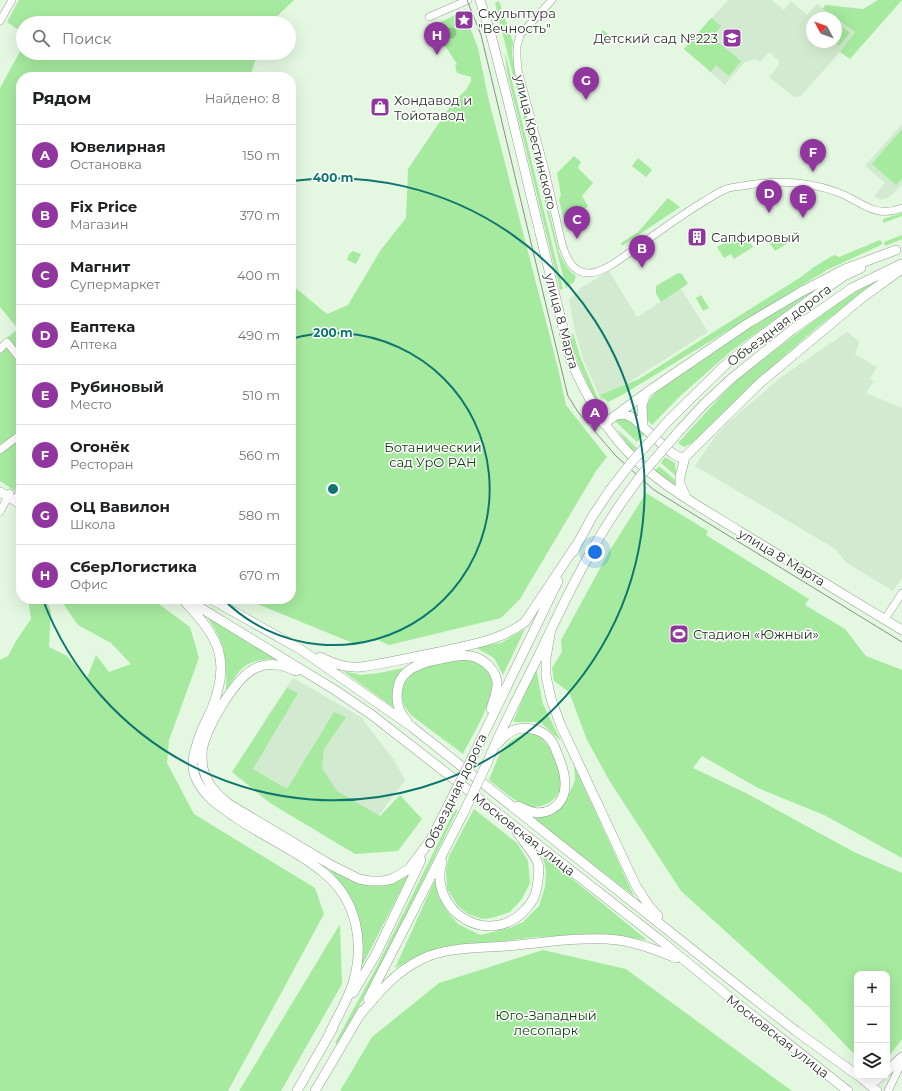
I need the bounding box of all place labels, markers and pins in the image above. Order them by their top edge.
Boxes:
place label: Скульптура "Вечность" [478,5,556,36]
place icon: Скульптура "Вечность" [453,9,475,31]
pin: H [424,22,450,55]
school or university icon: Детский сад №223 [721,27,743,49]
place label: Детский сад №223 [593,30,718,46]
pin: G [573,67,599,100]
place label: Хондавод и Тойотавод [394,92,472,123]
shop icon: Хондавод и Тойотавод [369,96,391,118]
pin: F [800,139,826,172]
pin: D [756,180,782,213]
pin: E [790,185,816,218]
pin: C [564,206,590,239]
building icon: Сапфировый [686,226,708,248]
place label: Сапфировый [711,229,800,245]
pin: B [629,235,655,268]
pin: A [582,399,608,432]
centre of rings [326,482,340,496]
sports icon: Стадион «Южный» [668,623,690,645]
place label: Стадион «Южный» [693,626,819,642]

